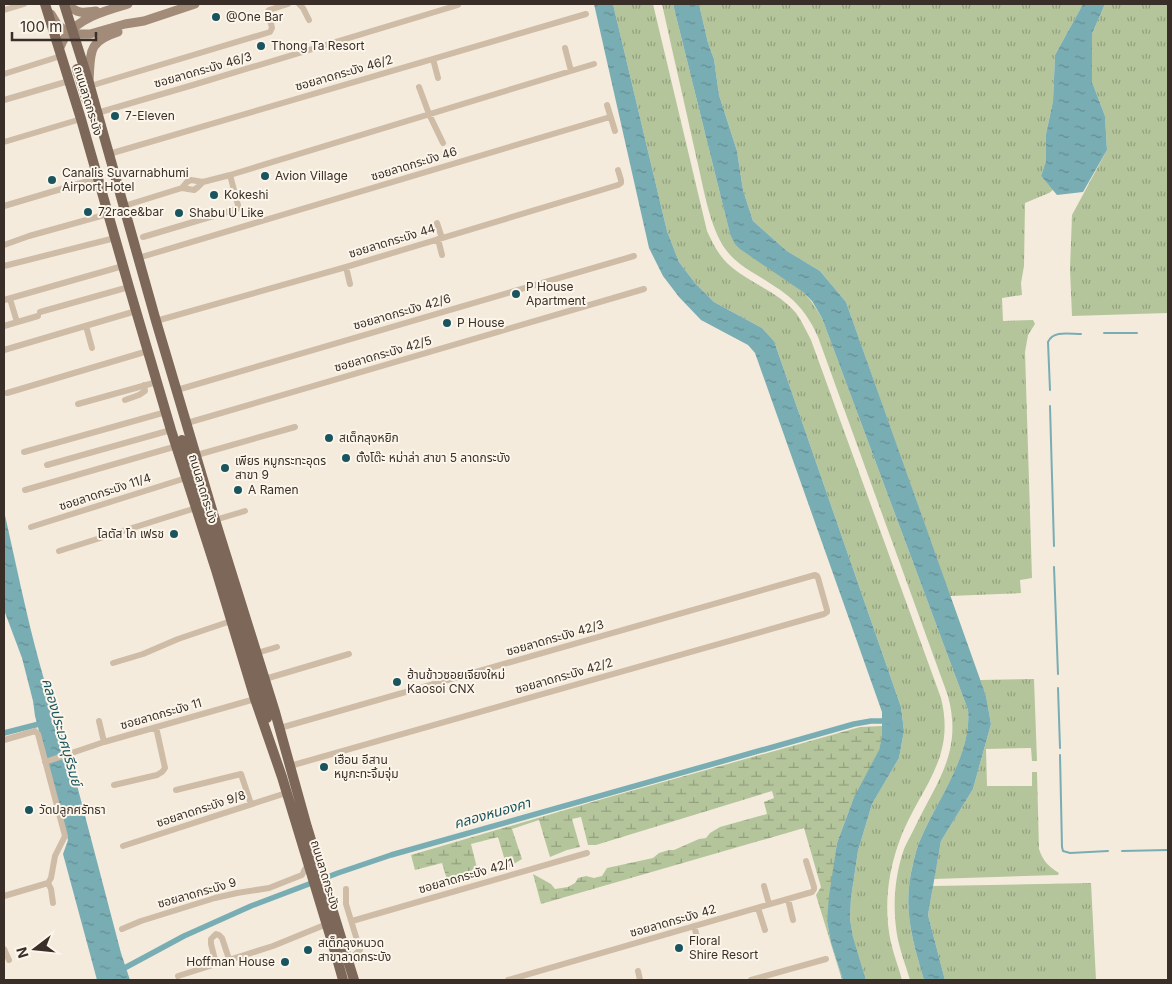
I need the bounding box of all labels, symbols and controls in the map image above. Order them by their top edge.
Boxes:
place label: @One Bar [226,9,284,24]
scale bar [12,10,96,42]
marker: @One Bar [210,11,222,23]
text: 100 m [20,17,62,36]
place label: Thong Ta Resort [271,38,365,53]
marker: Thong Ta Resort [255,40,267,52]
street label: ซอยลาดกระบัง 46/3 [152,48,253,91]
street label: ซอยลาดกระบัง 46/2 [293,51,394,94]
street label: ถนนลาดกระบัง [71,64,106,137]
place label: 7-Eleven [125,108,175,123]
marker: 7-Eleven [109,110,121,122]
street label: ซอยลาดกระบัง 46 [369,143,459,184]
place label: Canalis Suvarnabhumi Airport Hotel [62,165,189,194]
place label: Avion Village [275,168,348,183]
marker: Avion Village [259,170,271,182]
marker: Canalis Suvarnabhumi Airport Hotel [46,174,58,186]
place label: Kokeshi [224,187,269,202]
marker: Kokeshi [208,189,220,201]
place label: 72race&bar [98,204,164,219]
place label: Shabu U Like [189,205,264,220]
marker: 72race&bar [82,206,94,218]
marker: Shabu U Like [173,207,185,219]
street label: ซอยลาดกระบัง 44 [347,220,437,261]
place label: P House Apartment [526,279,586,308]
marker: P House Apartment [510,288,522,300]
street label: ซอยลาดกระบัง 42/6 [351,290,452,333]
place label: P House [457,315,505,330]
marker: P House [441,317,453,329]
street label: ซอยลาดกระบัง 42/5 [332,332,433,375]
place label: สเต็กลุงหยิก [339,430,399,445]
marker: สเต็กลุงหยิก [323,432,335,444]
place label: ตั้งโต๊ะ หม่าล่า สาขา 5 ลาดกระบัง [356,450,510,465]
street label: ถนนลาดกระบัง [186,452,221,525]
marker: ตั้งโต๊ะ หม่าล่า สาขา 5 ลาดกระบัง [340,452,352,464]
place label: เพียร หมูกระทะอุดร สาขา 9 [235,453,326,482]
marker: เพียร หมูกระทะอุดร สาขา 9 [219,462,231,474]
street label: ซอยลาดกระบัง 11/4 [57,470,153,513]
place label: A Ramen [248,482,299,497]
marker: A Ramen [232,484,244,496]
place label: โลตัส โก เฟรช [97,526,164,541]
marker: โลตัส โก เฟรช [168,528,180,540]
street label: ซอยลาดกระบัง 42/3 [504,616,605,659]
street label: ซอยลาดกระบัง 42/2 [513,654,614,697]
place label: ฮ้านข้าวซอยเจียงใหม่ Kaosoi CNX [407,667,505,696]
water label: คลองประเวศบุรีรมย์ [38,676,87,791]
marker: ฮ้านข้าวซอยเจียงใหม่ Kaosoi CNX [391,676,403,688]
street label: ซอยลาดกระบัง 11 [119,695,203,732]
place label: เฮือน อีสาน หมูกะทะจิ้มจุ่ม [334,752,399,781]
marker: เฮือน อีสาน หมูกะทะจิ้มจุ่ม [318,761,330,773]
street label: ซอยลาดกระบัง 9/8 [154,787,247,830]
water label: คลองหนองคา [452,793,533,832]
place label: วัดปลูกศรัทธา [39,802,106,817]
marker: วัดปลูกศรัทธา [23,804,35,816]
street label: ถนนลาดกระบัง [308,838,343,911]
street label: ซอยลาดกระบัง 42/1 [417,855,515,896]
street label: ซอยลาดกระบัง 9 [156,874,238,911]
street label: ซอยลาดกระบัง 42 [628,901,718,940]
north arrow [10,924,60,974]
place label: Floral Shire Resort [689,933,758,962]
place label: สเต็กลุงหนวด สาขาลาดกระบัง [318,935,391,964]
marker: Floral Shire Resort [673,942,685,954]
marker: สเต็กลุงหนวด สาขาลาดกระบัง [302,944,314,956]
text: N [12,945,32,960]
place label: Hoffman House [186,954,275,969]
marker: Hoffman House [279,956,291,968]

